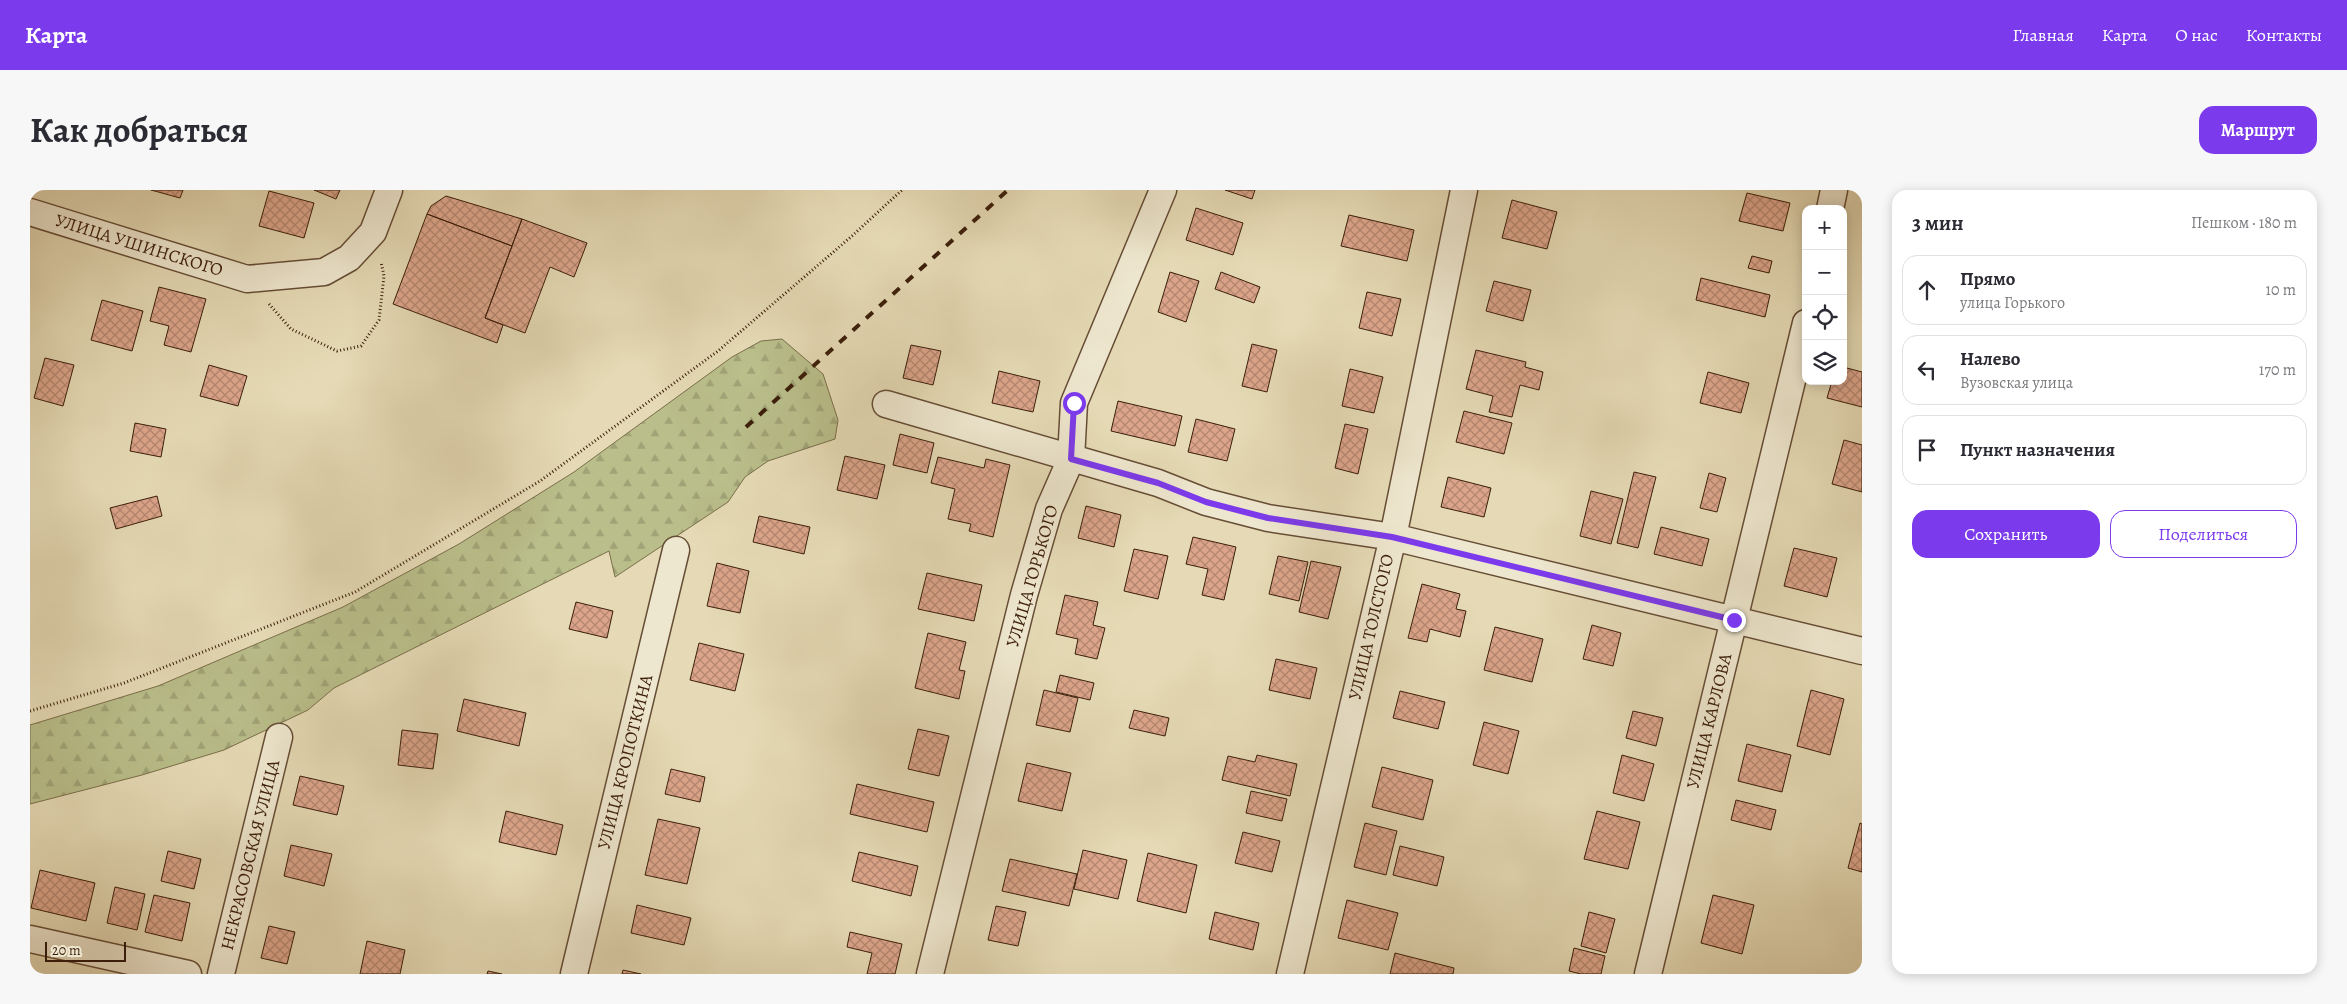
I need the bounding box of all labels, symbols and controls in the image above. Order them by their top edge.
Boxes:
text: Карта [25,19,87,51]
text: Главная [2013,23,2074,47]
text: Карта [2102,23,2147,47]
text: О нас [2175,23,2218,47]
text: Контакты [2246,23,2322,47]
text: Как добраться [30,106,248,154]
button: Маршрут [2199,106,2317,154]
map controls [1802,205,1847,385]
button: + [1802,205,1847,250]
street label: УЛИЦА УШИНСКОГО [52,208,226,282]
text: 3 мин [1912,209,1964,237]
text: Пешком · 180 m [2191,212,2297,234]
button: − [1802,250,1847,295]
text: Прямо [1960,266,2015,292]
icon: ahead [1913,276,1941,304]
text: 10 m [2266,279,2296,301]
text: улица Горького [1960,292,2065,314]
button: locate [1802,295,1847,340]
button: layers [1802,340,1847,385]
text: Налево [1960,346,2020,372]
icon: left [1913,356,1941,384]
text: 170 m [2259,359,2296,381]
text: Вузовская улица [1960,372,2073,394]
route start [1063,392,1086,415]
icon: arrive [1913,436,1941,464]
text: Пункт назначения [1960,437,2115,463]
street label: УЛИЦА ГОРЬКОГО [1000,502,1064,650]
button: Сохранить [1912,510,2100,558]
button: Поделиться [2110,510,2297,558]
street label: УЛИЦА ТОЛСТОГО [1343,552,1399,702]
route end [1723,609,1746,632]
street label: УЛИЦА КАРЛОВА [1681,650,1738,791]
street label: УЛИЦА КРОПОТКИНА [592,672,658,852]
street label: НЕКРАСОВСКАЯ УЛИЦА [215,757,285,953]
scale bar [45,939,126,962]
text: 20 m [52,941,81,960]

